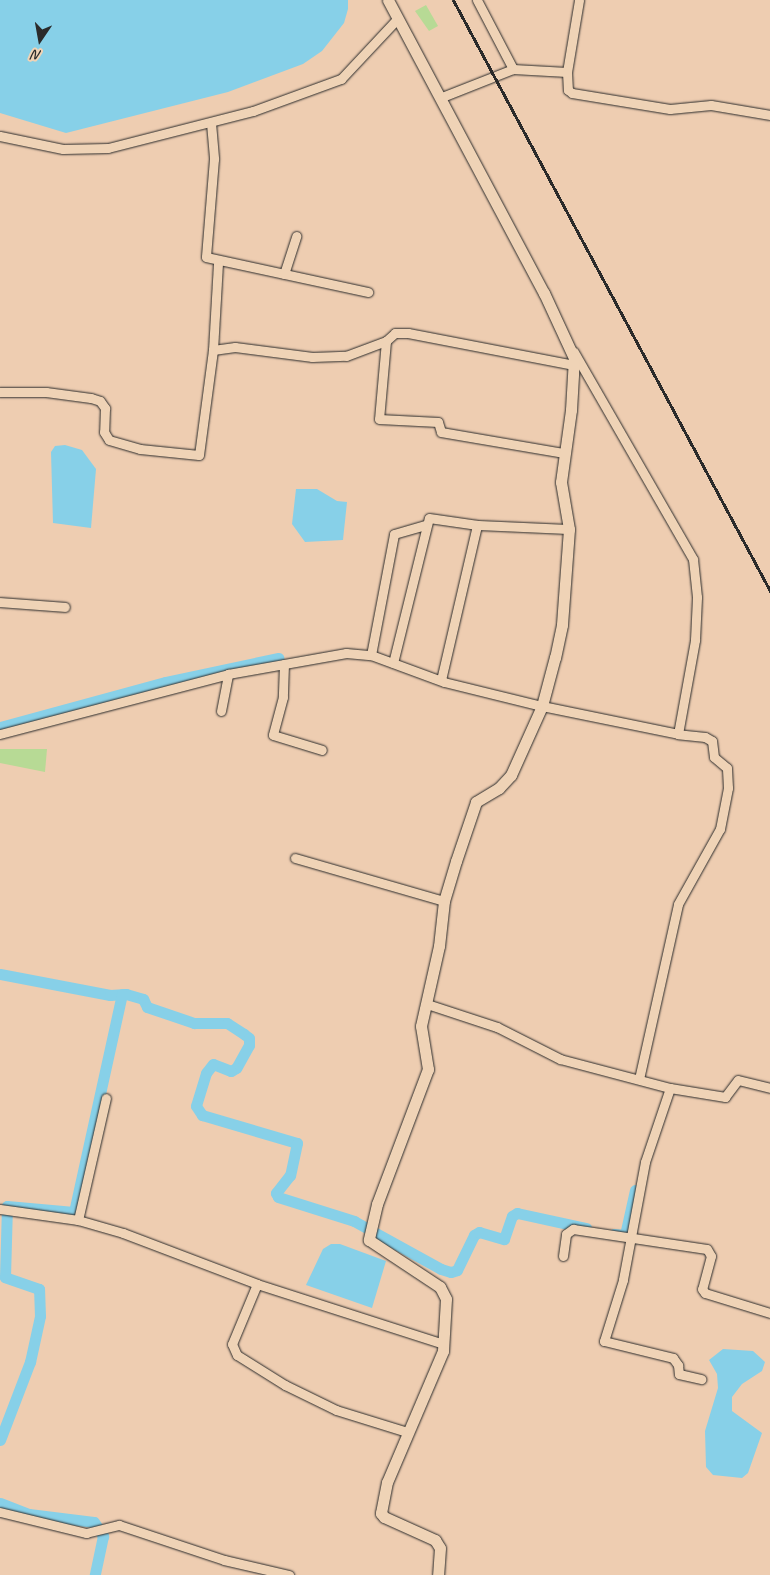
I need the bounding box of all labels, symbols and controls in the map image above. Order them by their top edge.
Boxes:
north arrow [15,15,65,65]
text: N [31,46,43,64]

